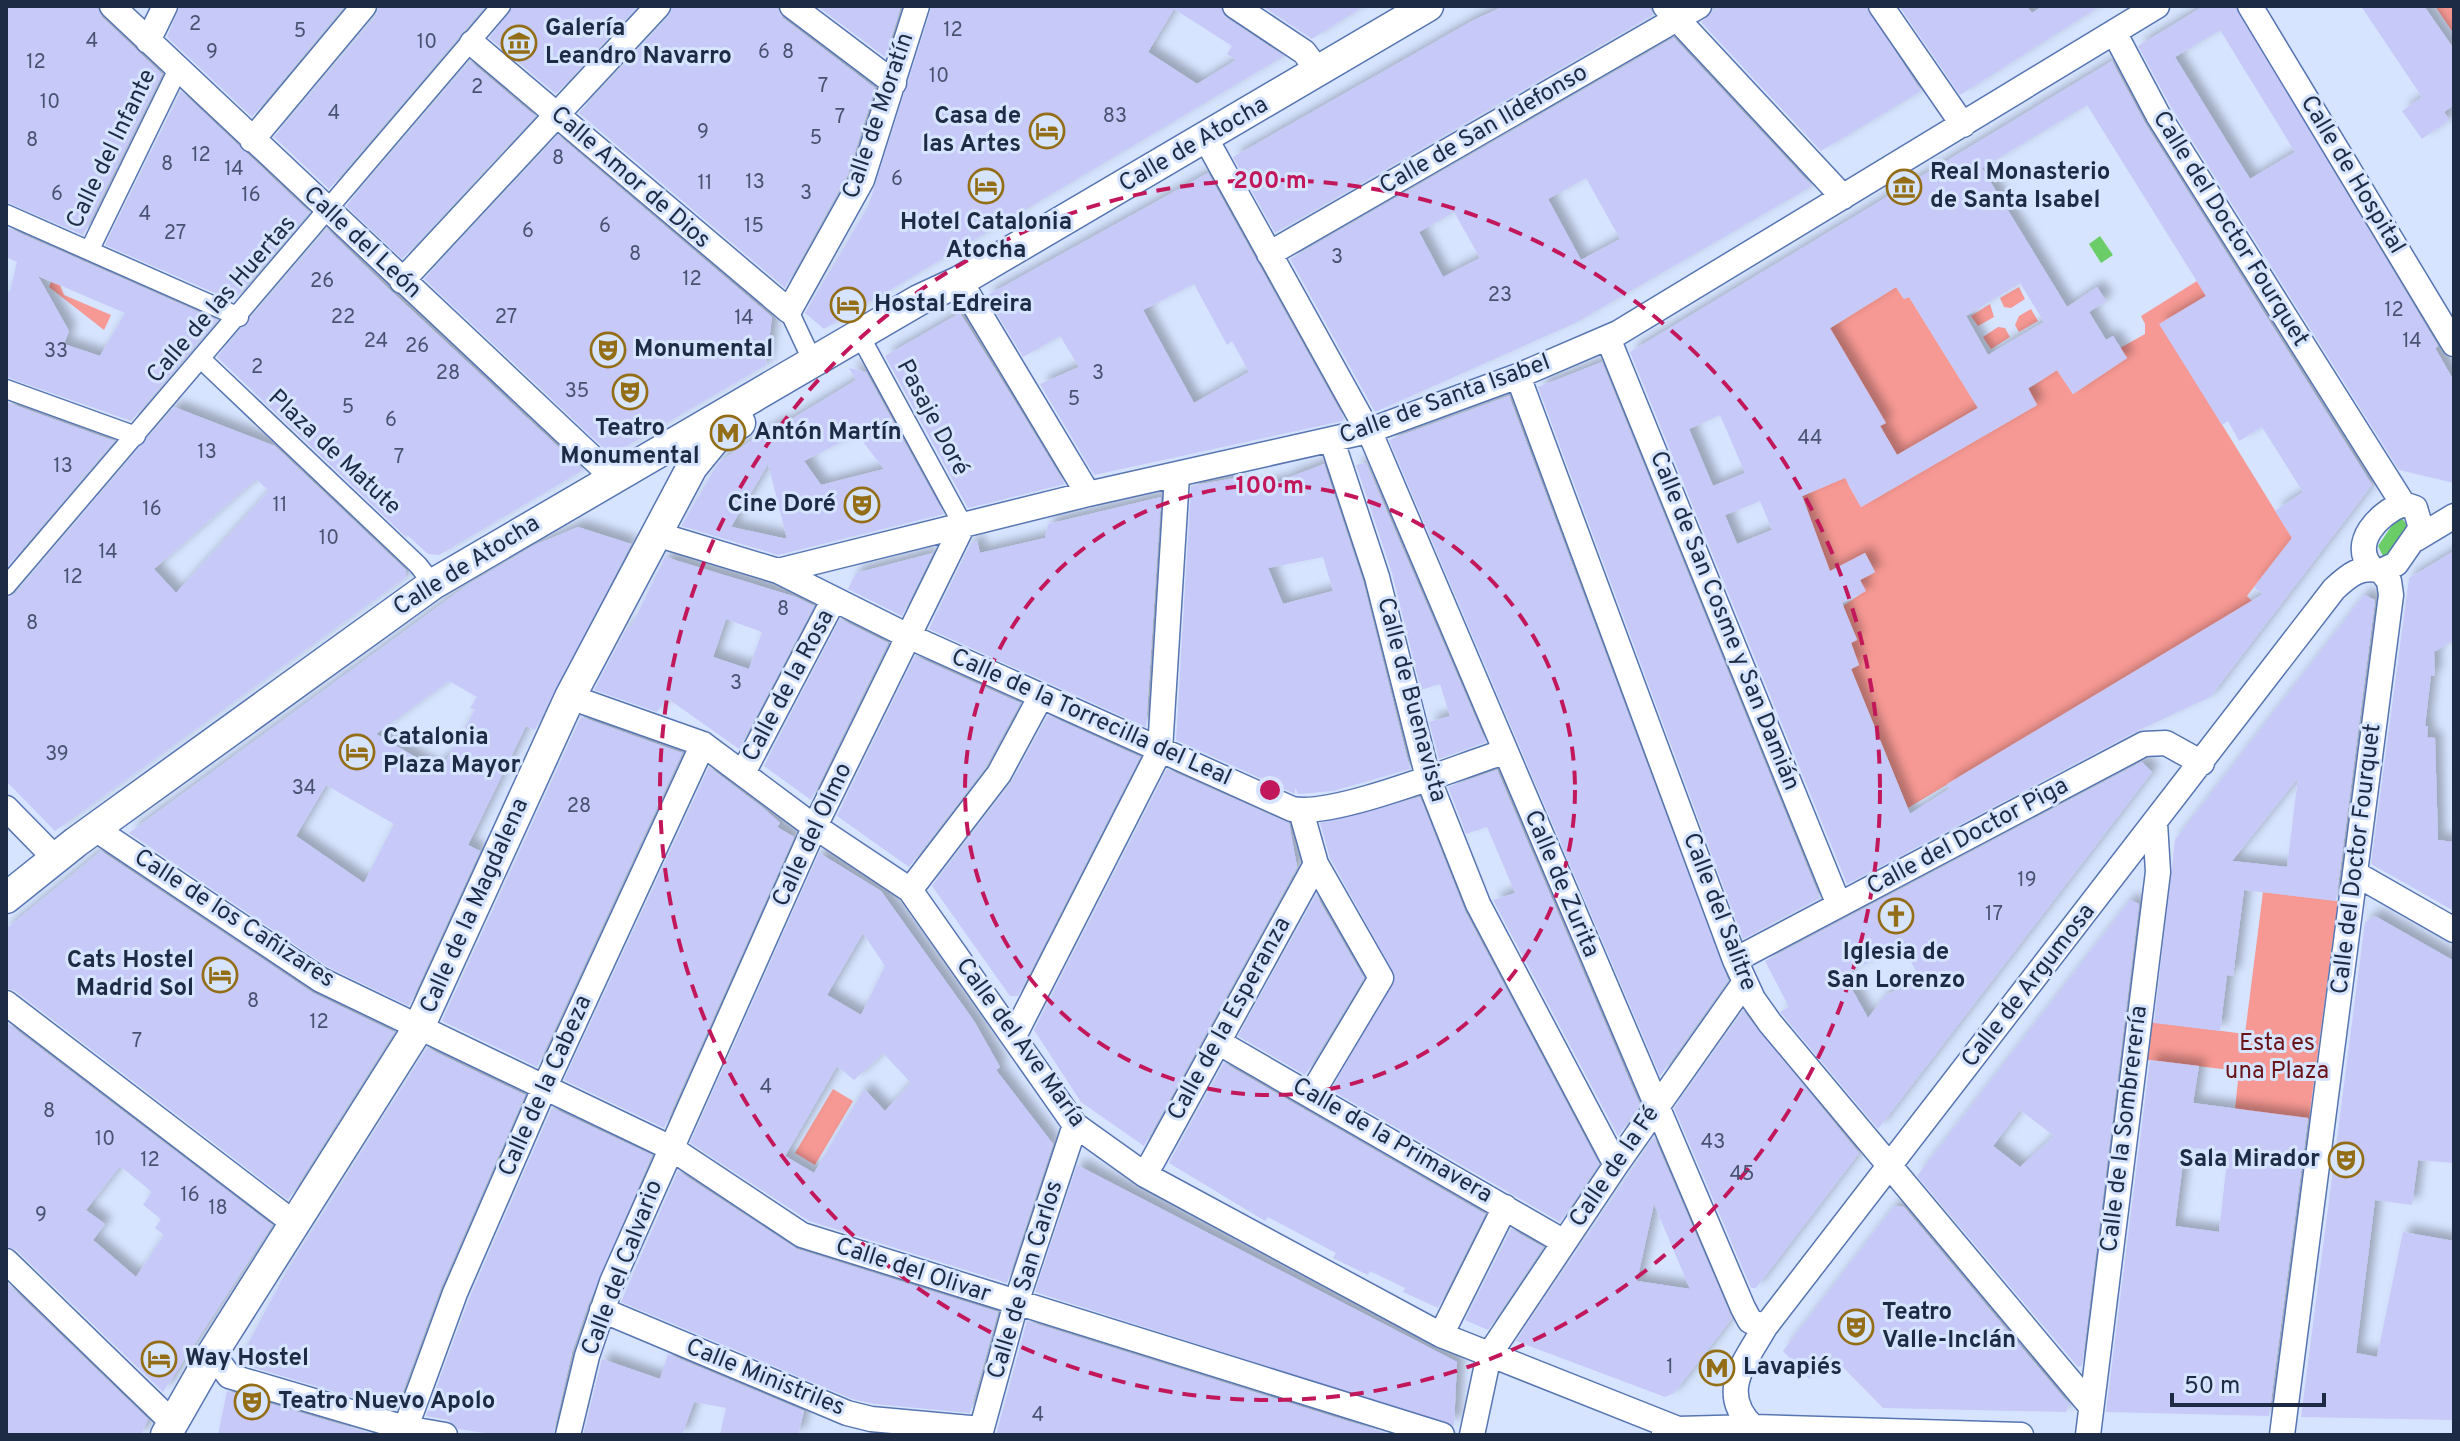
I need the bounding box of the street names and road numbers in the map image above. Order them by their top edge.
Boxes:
street label: Calle de Moratín [837,29,921,203]
street label: Calle de San Ildefonso [1375,58,1593,202]
street label: Calle del Infante [60,64,164,234]
street label: Calle de Atocha [1114,90,1274,200]
street label: Calle de Hospital [2293,90,2411,260]
street label: Calle Amor de Dios [544,100,716,256]
street label: Calle del Doctor Fourquet [2145,106,2315,352]
street label: Calle del León [296,180,428,306]
street label: Calle de las Huertas [141,210,303,390]
street label: Calle de Santa Isabel [1336,348,1554,452]
street label: Pasaje Doré [889,355,975,481]
street label: Plaza de Matute [261,384,407,522]
street label: Calle de San Cosme y San Damián [1642,447,1806,795]
street label: Calle de Atocha [388,509,546,623]
street label: Calle de Buenavista [1369,594,1453,806]
street label: Calle de la Rosa [736,605,842,767]
street label: Calle de la Torrecilla del Leal [946,643,1236,793]
street label: Calle del Doctor Fourquet [2326,722,2388,996]
street label: Calle del Olmo [767,758,859,912]
street label: Calle del Doctor Piga [1862,771,2074,903]
street label: Calle de la Magdalena [414,794,536,1018]
street label: Calle de Zurita [1516,806,1606,962]
street label: Calle del Salitre [1675,829,1763,995]
street label: Calle de los Cañizares [128,843,340,995]
street label: Calle de Argumosa [1956,898,2102,1074]
street label: Calle de la Esperanza [1162,912,1298,1126]
street label: Calle del Ave María [948,952,1092,1134]
street label: Calle de la Cabeza [493,991,599,1181]
street label: Calle de la Sombrerería [2095,1004,2155,1254]
street label: Calle de la Primavera [1287,1071,1497,1211]
street label: Calle de la Fé [1563,1100,1667,1234]
street label: Calle del Calvario [576,1176,670,1360]
street label: Calle de San Carlos [982,1177,1070,1383]
street label: Calle del Olivar [832,1232,994,1310]
street label: Calle Ministriles [681,1332,849,1424]

